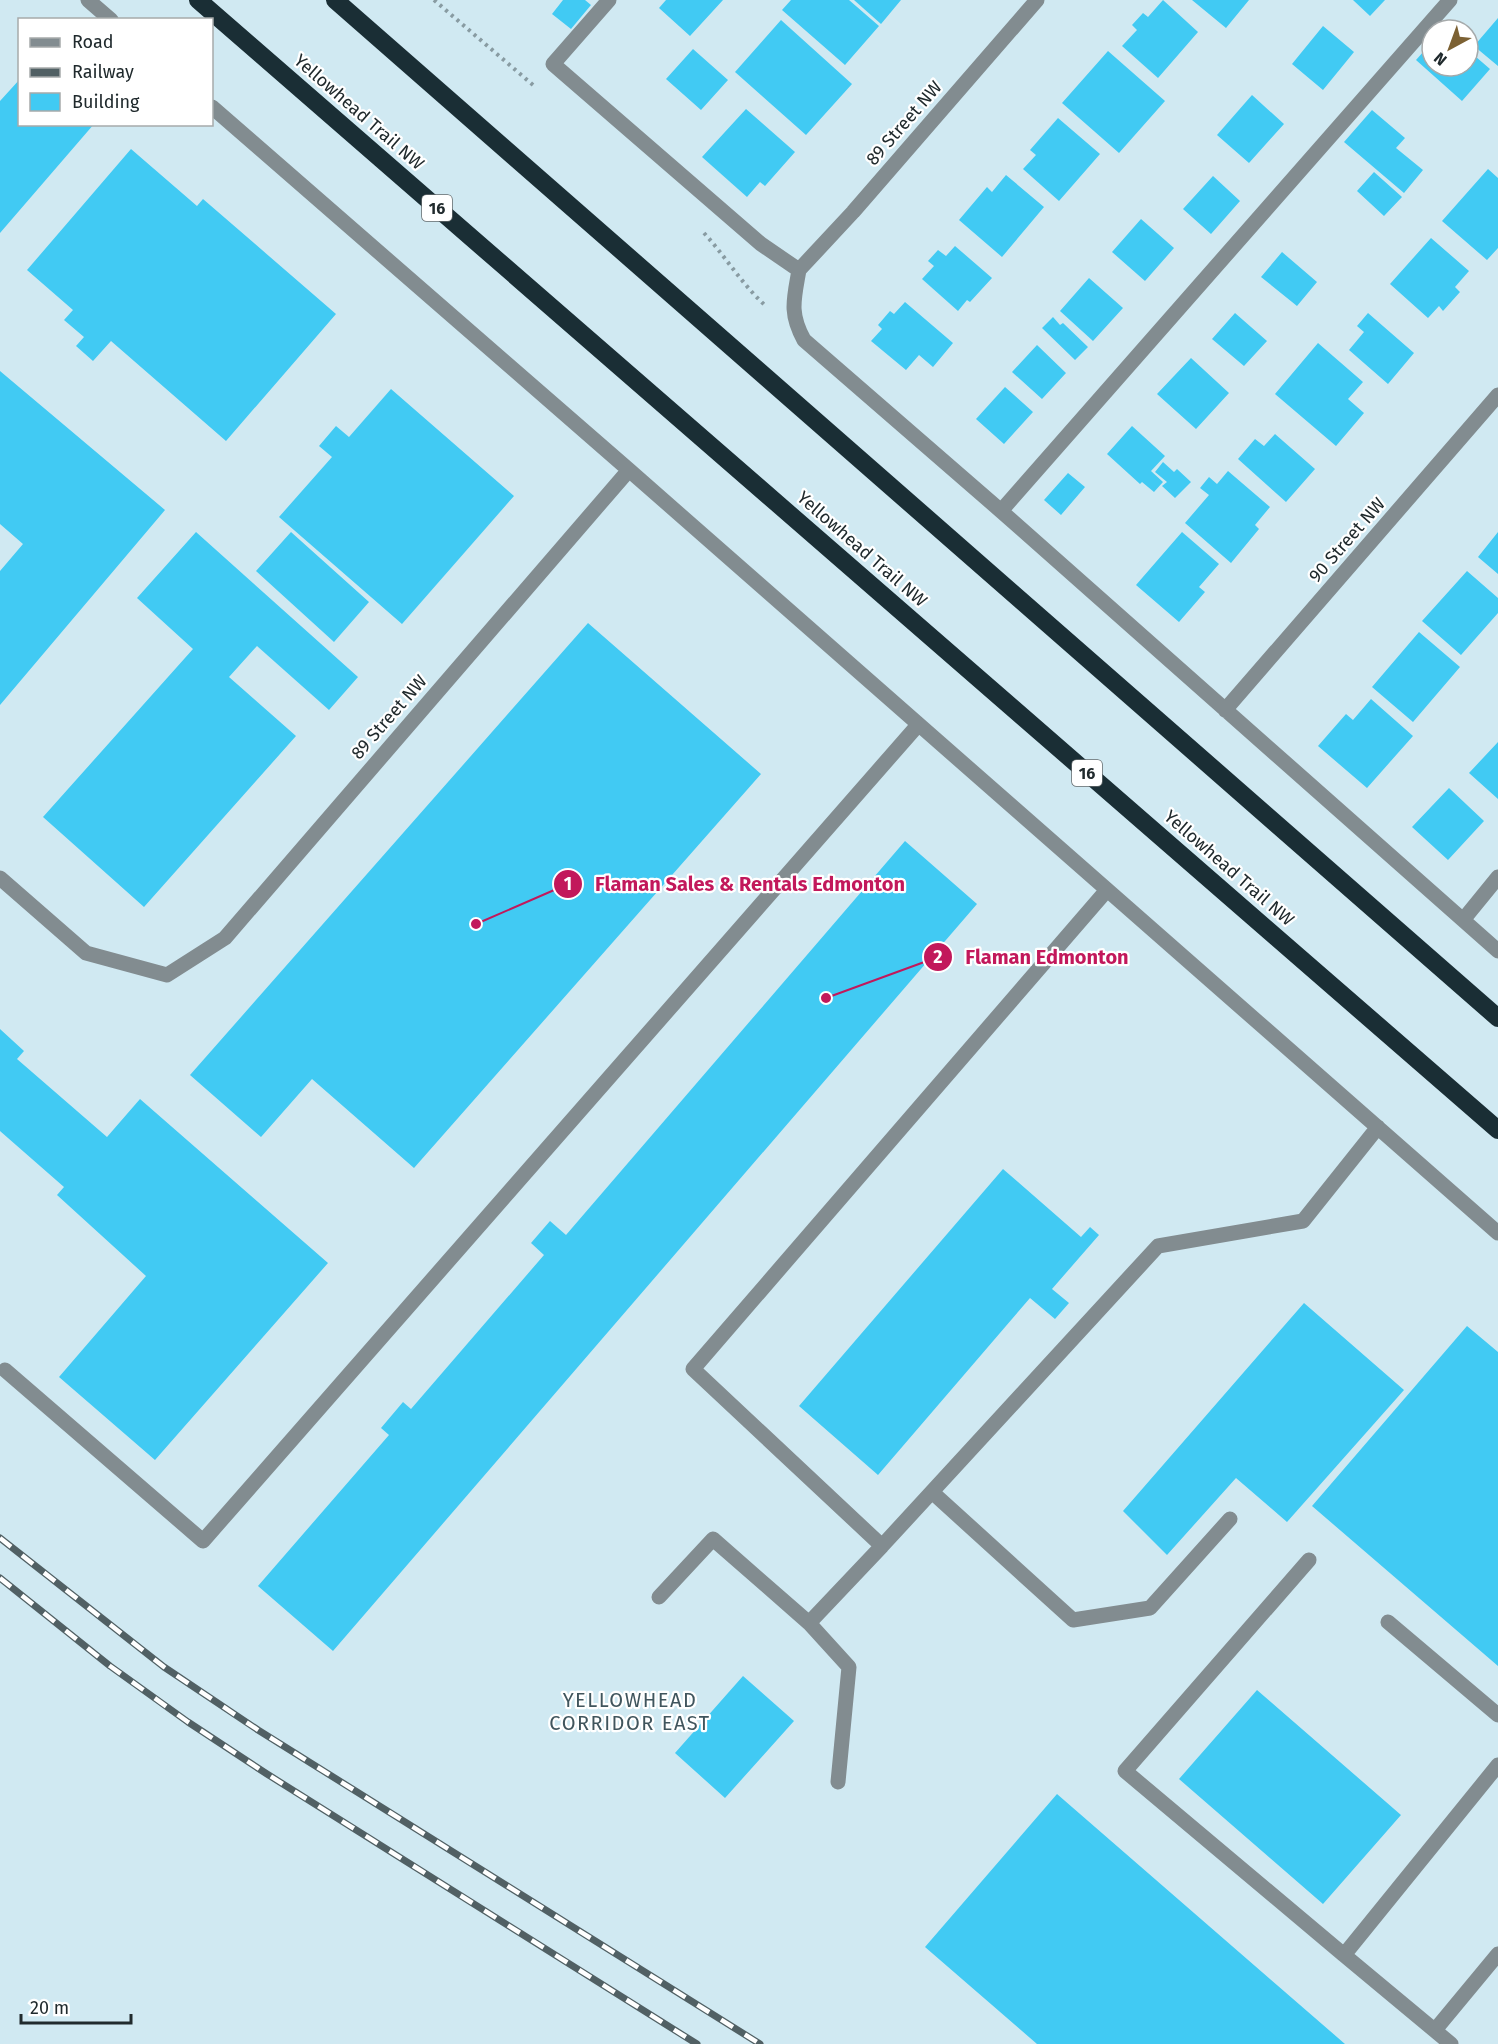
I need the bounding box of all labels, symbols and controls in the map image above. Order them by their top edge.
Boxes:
legend [18,18,213,126]
north arrow [1420,18,1480,78]
text: Road [72,31,114,53]
text: N [1430,48,1451,70]
street label: Yellowhead Trail NW [289,50,429,175]
text: Railway [72,61,134,83]
street label: 89 Street NW [861,76,947,170]
text: Building [72,91,140,113]
road number: 16 [422,195,452,221]
street label: Yellowhead Trail NW [792,487,932,612]
street label: 90 Street NW [1304,493,1390,587]
street label: 89 Street NW [346,670,432,764]
road number: 16 [1072,760,1102,786]
street label: Yellowhead Trail NW [1159,806,1299,931]
callout: Flaman Sales & Rentals Edmonton [553,865,917,903]
text: Flaman Sales & Rentals Edmonton [595,872,905,896]
text: 1 [564,873,572,895]
callout: Flaman Edmonton [923,938,1140,976]
text: Flaman Edmonton [965,945,1129,969]
text: 2 [933,946,943,968]
district label: YELLOWHEAD CORRIDOR EAST [549,1688,711,1735]
scale bar [21,1987,130,2025]
text: 20 m [30,1997,69,2019]

